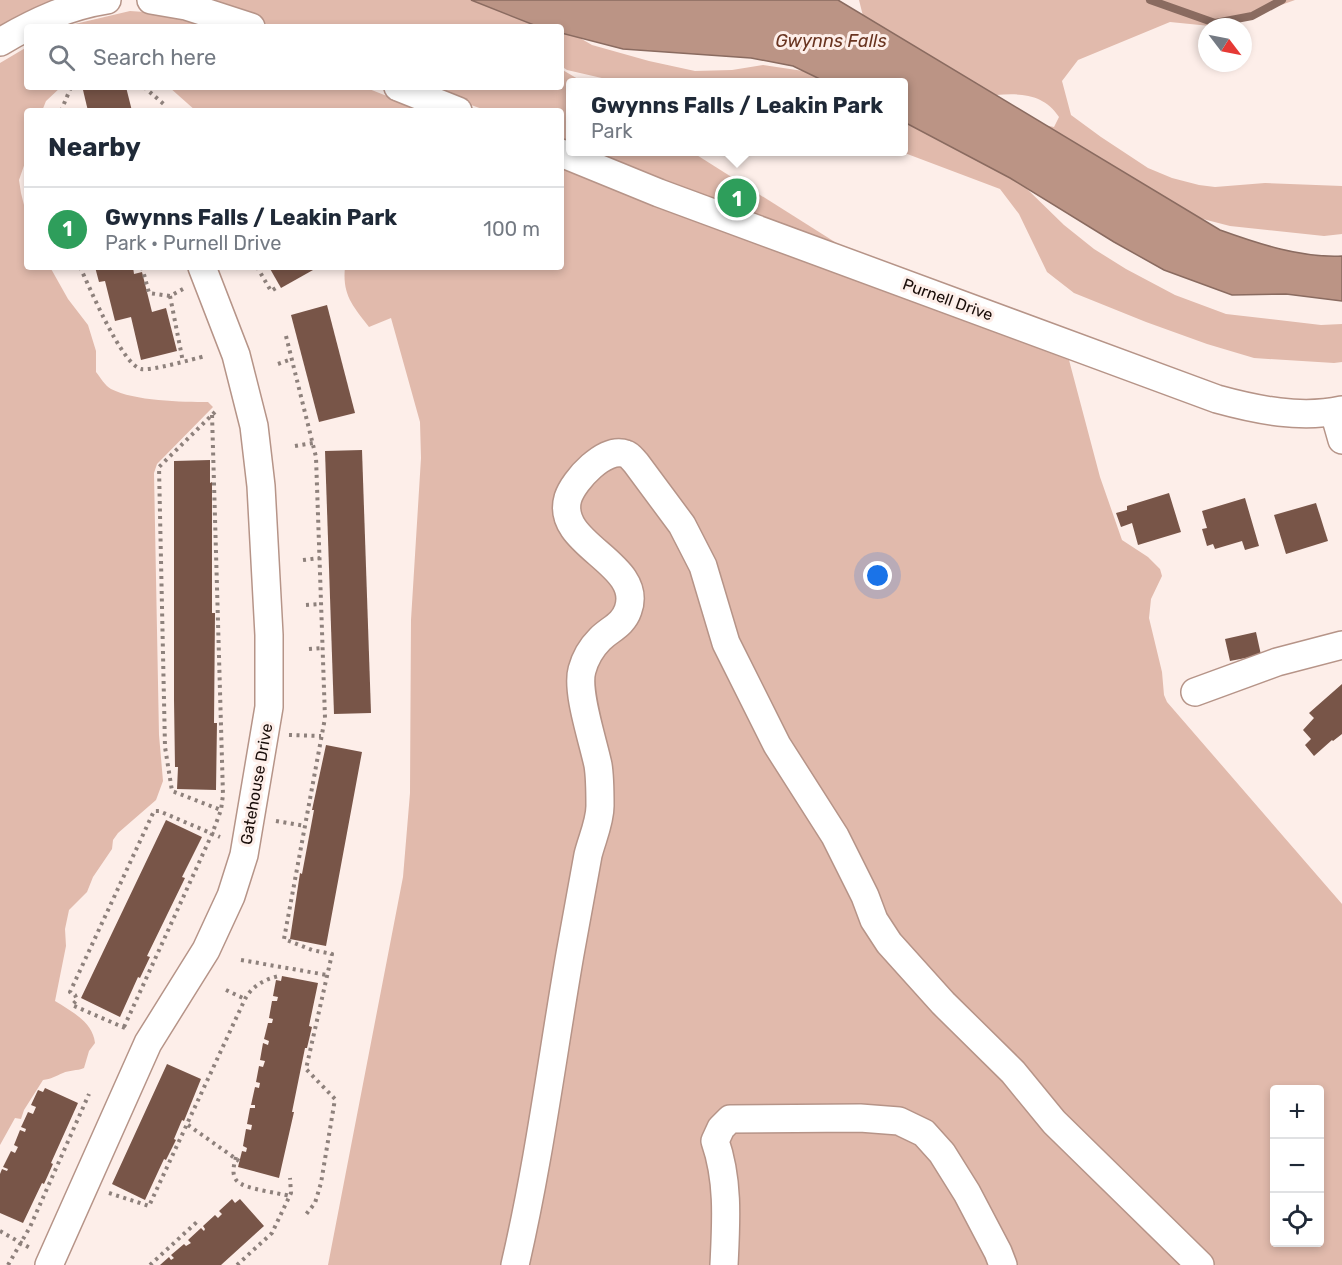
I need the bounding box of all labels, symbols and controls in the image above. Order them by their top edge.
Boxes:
north arrow [1198,18,1252,72]
search box [24,24,564,90]
water label: Gwynns Falls [775,30,887,52]
icon: search [45,41,78,74]
text: Search here [93,44,216,71]
popup [566,78,908,156]
text: Gwynns Falls / Leakin Park [591,92,883,119]
text: Park [591,119,633,143]
text: Nearby [48,132,141,163]
pin: 1 [718,176,756,220]
text: Gwynns Falls / Leakin Park [105,204,397,231]
text: 1 [63,217,72,241]
text: 100 m [483,217,540,241]
text: Park · Purnell Drive [105,231,281,255]
street label: Purnell Drive [900,274,996,325]
your location [863,561,892,590]
street label: Gatehouse Drive [236,722,277,846]
map controls [1270,1085,1324,1247]
button: + [1270,1085,1324,1139]
button: − [1270,1139,1324,1193]
button: locate [1270,1193,1324,1247]

